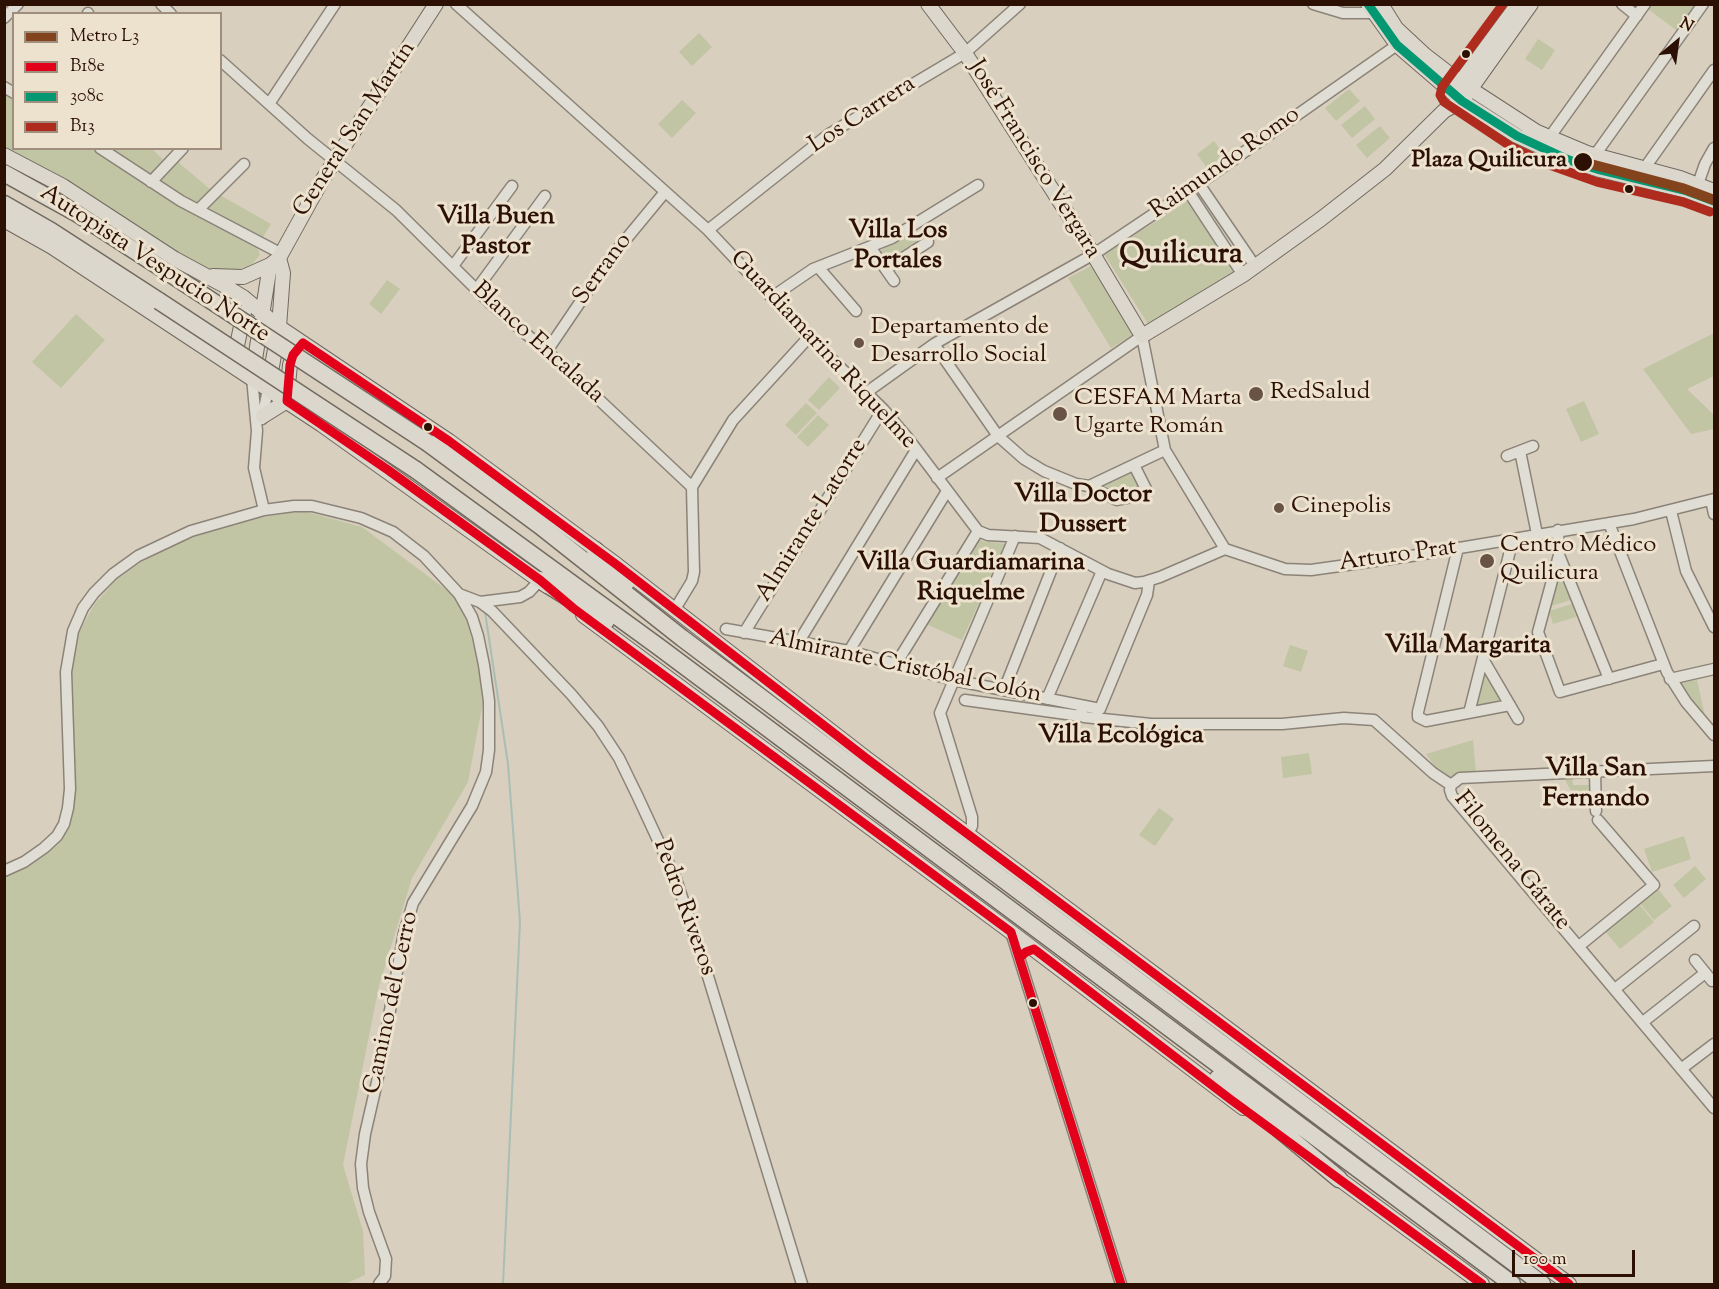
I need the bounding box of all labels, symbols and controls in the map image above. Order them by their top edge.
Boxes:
legend [12,12,222,150]
north arrow [1647,12,1707,72]
text: N [1675,13,1697,39]
text: Metro L3 [70,24,139,50]
street label: General San Martín [289,37,423,223]
unlabelled marker [1460,48,1472,60]
text: B18e [70,54,105,80]
street label: José Francisco Vergara [960,55,1106,265]
street label: Los Carrera [804,71,922,161]
text: 308c [70,84,104,110]
street label: Raimundo Romo [1145,102,1307,226]
text: B13 [70,114,95,140]
place label: Plaza Quilicura [1412,148,1567,176]
marker: Plaza Quilicura [1572,151,1594,173]
street label: Autopista Vespucio Norte [34,180,274,350]
unlabelled marker [1623,183,1635,195]
district label: Villa Buen Pastor [437,203,555,264]
district label: Villa Los Portales [849,217,947,278]
street label: Serrano [568,229,640,311]
district label: Quilicura [1119,239,1243,275]
street label: Guardiamarina Riquelme [723,246,921,456]
street label: Blanco Encalada [465,277,609,411]
place label: Departamento de Desarrollo Social [871,315,1049,371]
marker: Departamento de Desarrollo Social [852,336,866,350]
place label: RedSalud [1270,380,1370,408]
marker: RedSalud [1247,385,1265,403]
place label: CESFAM Marta Ugarte Román [1074,386,1242,442]
marker: CESFAM Marta Ugarte Román [1051,405,1069,423]
unlabelled marker [422,421,434,433]
street label: Almirante Latorre [751,434,875,608]
district label: Villa Doctor Dussert [1014,481,1152,542]
place label: Cinepolis [1291,494,1391,522]
marker: Cinepolis [1272,501,1286,515]
place label: Centro Médico Quilicura [1500,533,1656,589]
street label: Arturo Prat [1337,534,1459,580]
district label: Villa Guardiamarina Riquelme [857,549,1085,610]
marker: Centro Médico Quilicura [1478,552,1496,570]
street label: Almirante Cristóbal Colón [766,625,1044,711]
district label: Villa Margarita [1385,632,1551,664]
district label: Villa Ecológica [1038,722,1204,754]
district label: Villa San Fernando [1543,755,1649,816]
street label: Filomena Gárate [1446,787,1576,937]
street label: Pedro Riveros [645,836,721,980]
street label: Camino del Cerro [360,909,426,1097]
unlabelled marker [1027,997,1039,1009]
scale bar [1515,1238,1638,1276]
text: 100 m [1523,1247,1567,1273]

